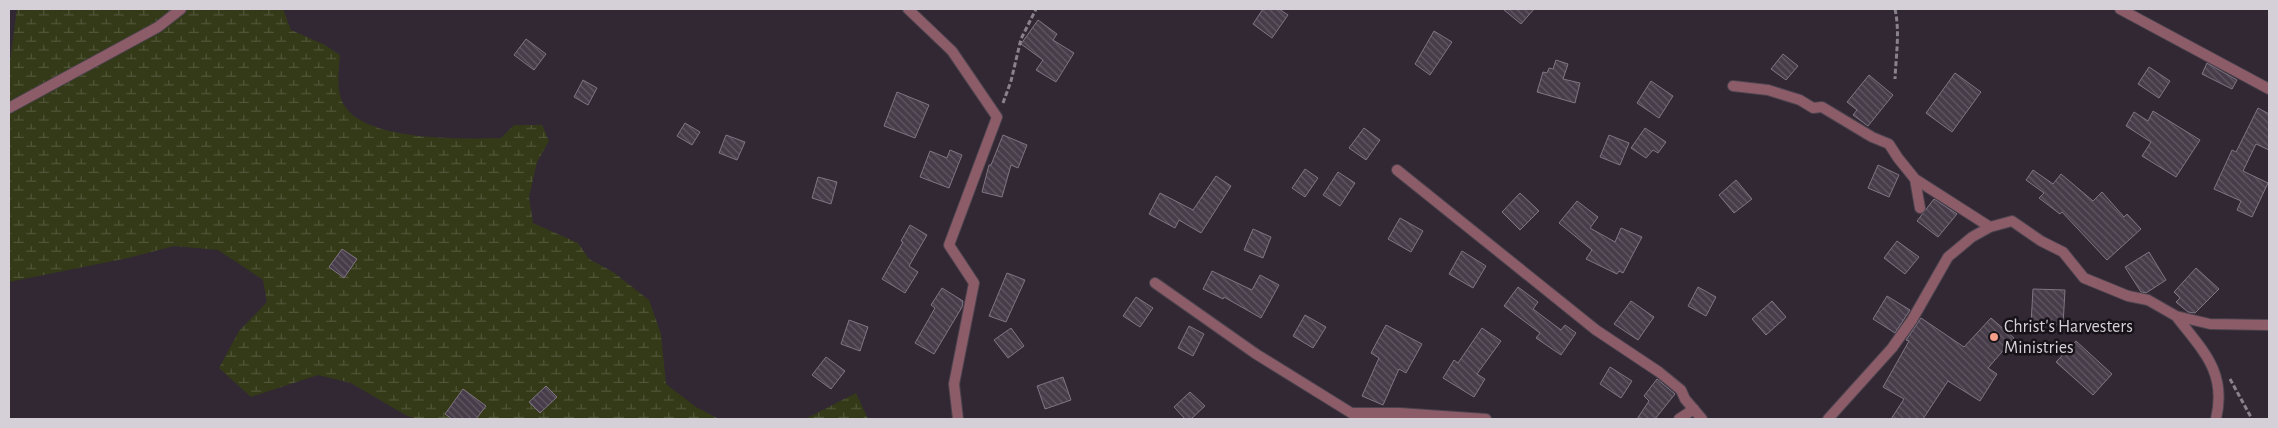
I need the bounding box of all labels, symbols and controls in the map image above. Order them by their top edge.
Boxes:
place label: Christ's Harvesters Ministries [2004,318,2133,357]
marker: Christ's Harvesters Ministries [1988,331,2000,343]

